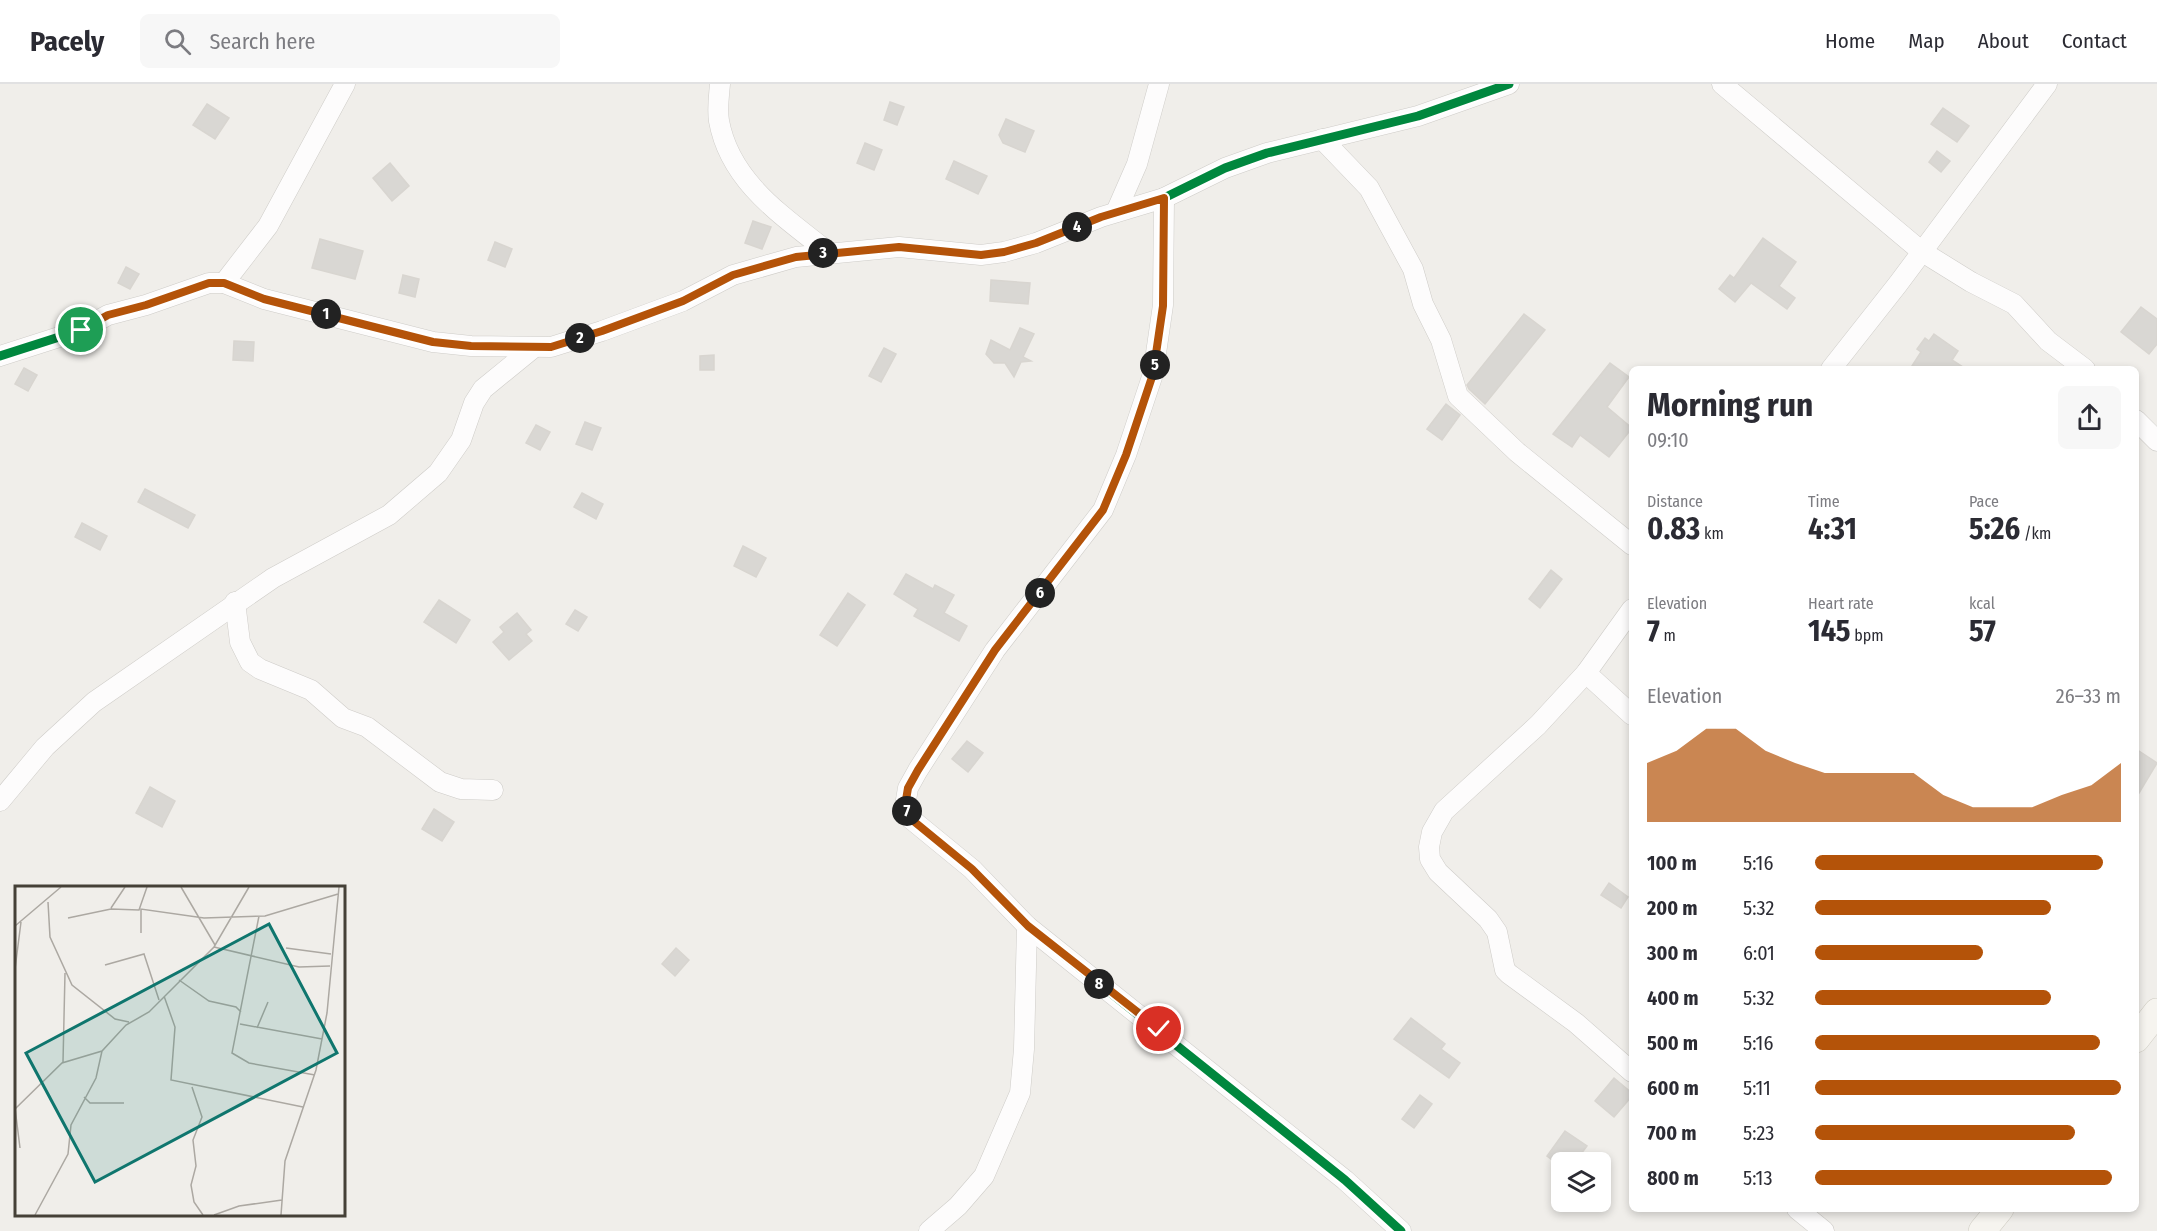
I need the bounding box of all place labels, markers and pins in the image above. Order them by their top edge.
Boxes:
pin: 4 [1062,212,1092,242]
pin: 3 [808,238,838,268]
pin: 1 [311,299,341,329]
pin [55,304,106,355]
pin: 2 [565,323,595,353]
pin: 5 [1140,350,1170,380]
pin: 6 [1025,578,1055,608]
pin: 7 [892,796,922,826]
pin: 8 [1084,969,1114,999]
pin [1133,1003,1184,1054]

